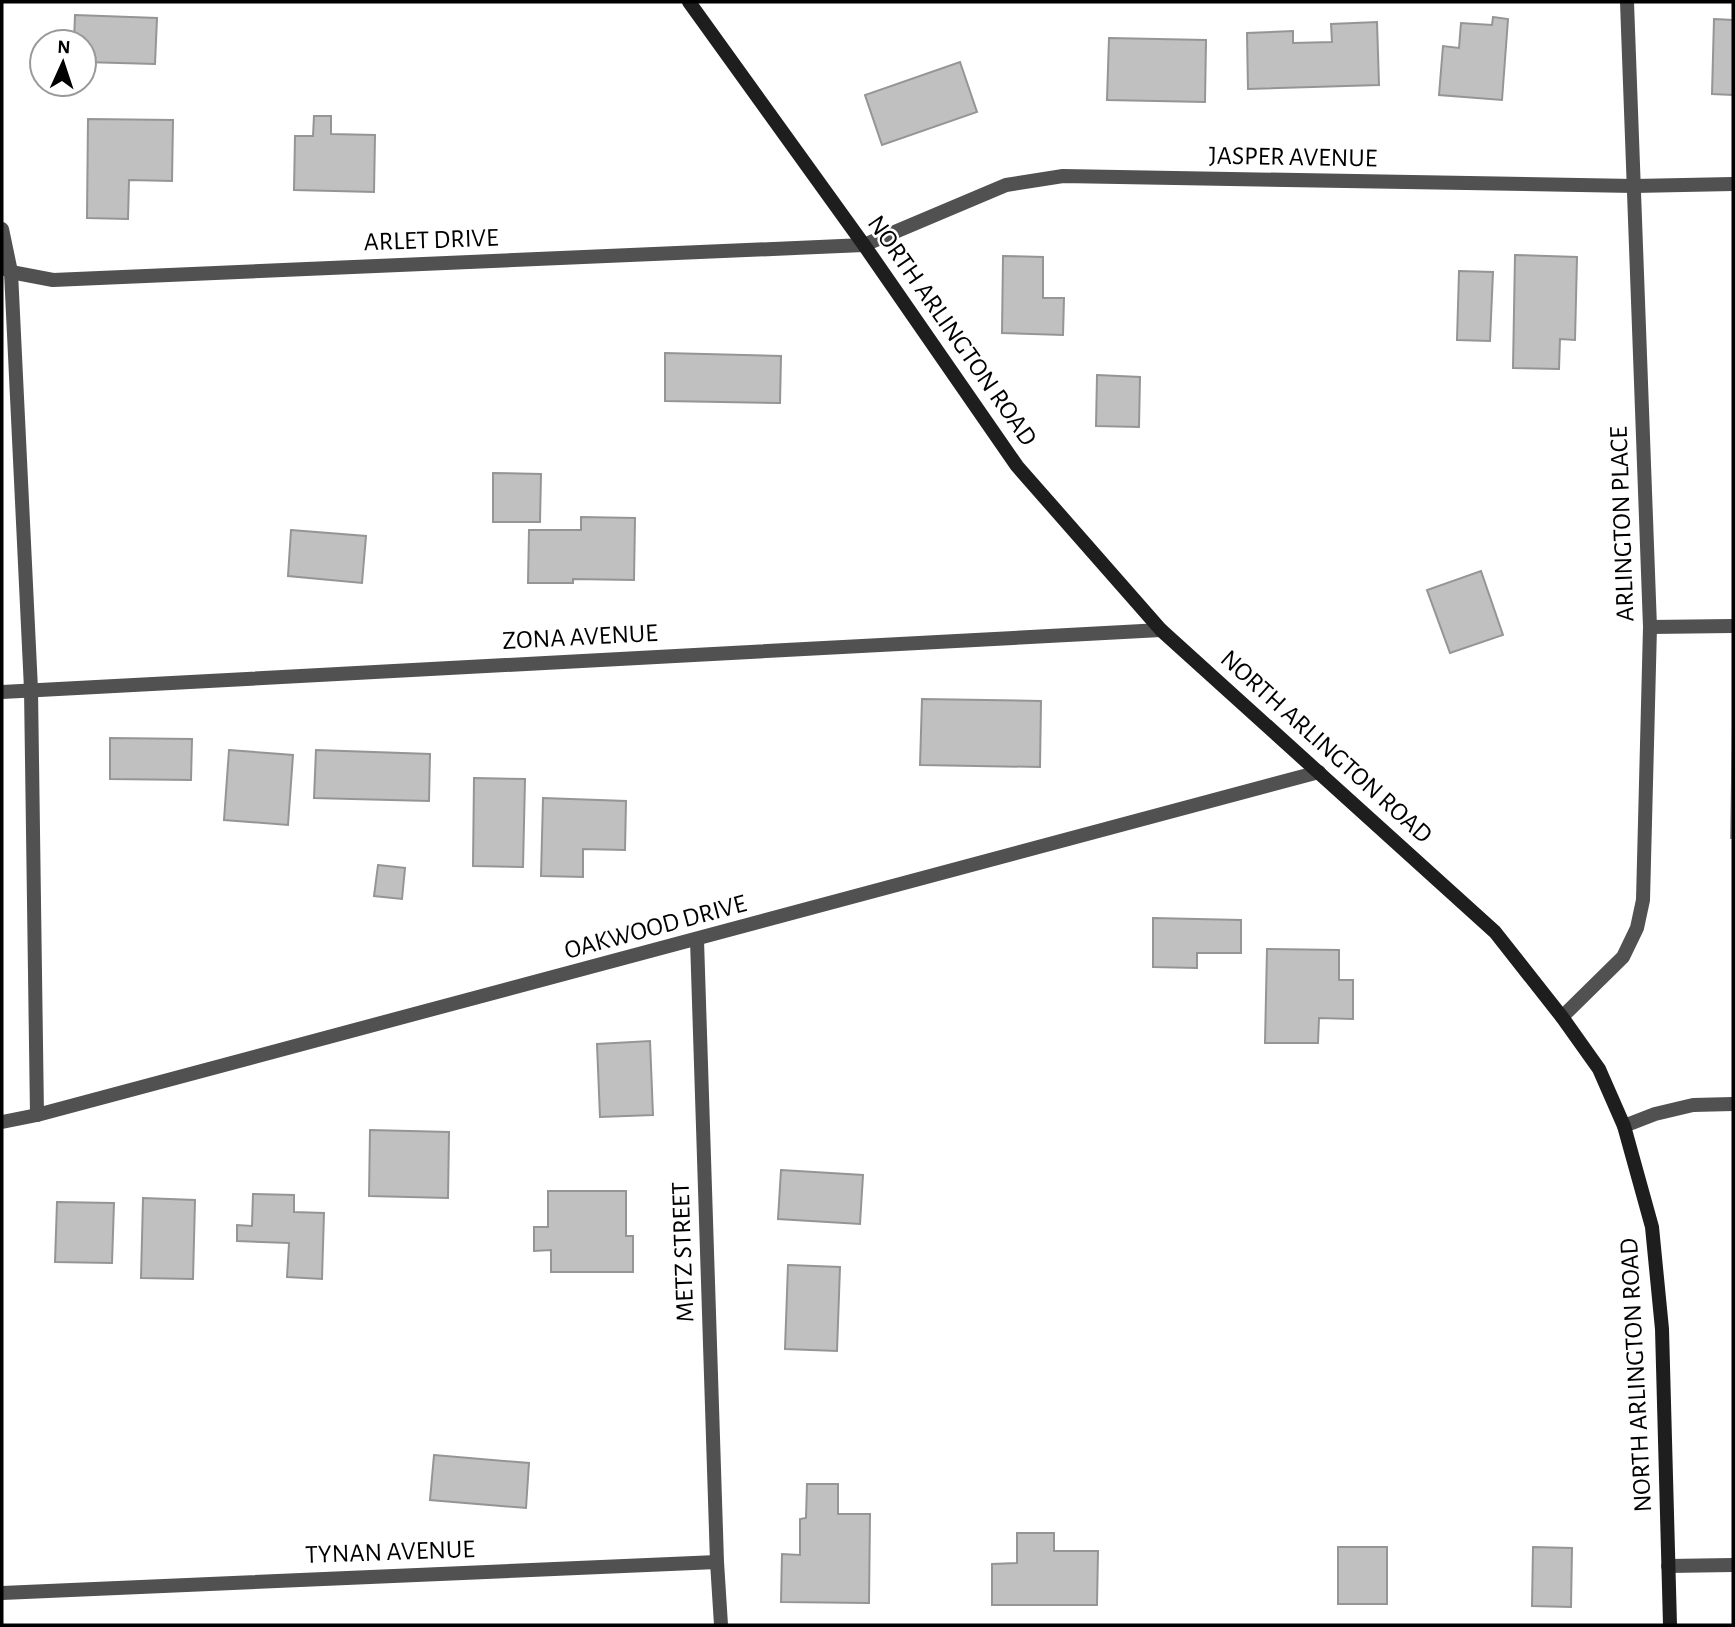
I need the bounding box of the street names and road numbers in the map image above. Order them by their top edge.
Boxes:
street label: JASPER AVENUE [1209,143,1377,171]
street label: NORTH ARLINGTON ROAD [863,211,1042,451]
street label: ARLET DRIVE [363,225,499,255]
street label: ARLINGTON PLACE [1606,426,1638,622]
street label: ZONA AVENUE [502,620,658,654]
street label: NORTH ARLINGTON ROAD [1216,645,1437,848]
street label: OAKWOOD DRIVE [561,890,749,964]
street label: METZ STREET [668,1181,698,1323]
street label: NORTH ARLINGTON ROAD [1616,1237,1656,1513]
street label: TYNAN AVENUE [305,1536,475,1568]

